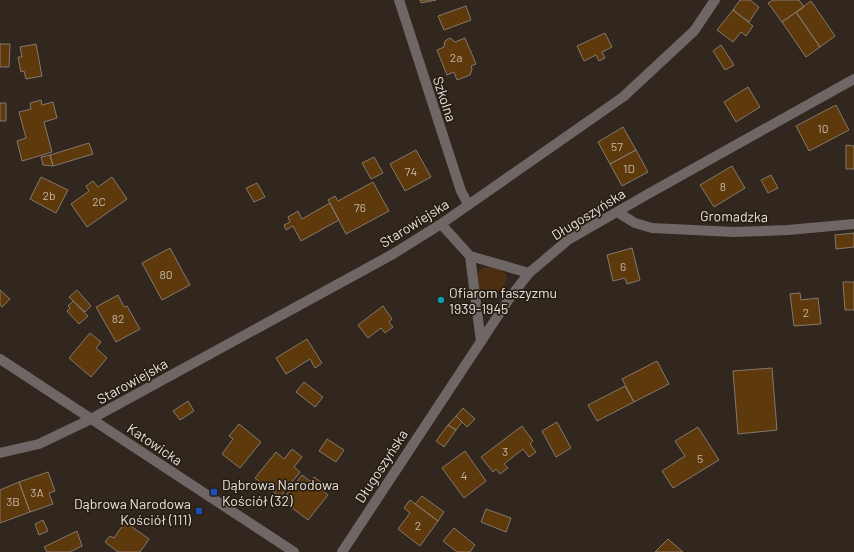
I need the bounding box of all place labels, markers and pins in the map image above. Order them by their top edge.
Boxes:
place label: Ofiarom faszyzmu 1939-1945 [449,284,557,317]
marker: Ofiarom faszyzmu 1939-1945 [436,295,446,305]
place label: Dąbrowa Narodowa Kościół (32) [222,476,339,509]
marker: Dąbrowa Narodowa Kościół (32) [209,487,219,497]
place label: Dąbrowa Narodowa Kościół (111) [74,495,191,528]
marker: Dąbrowa Narodowa Kościół (111) [194,506,204,516]

